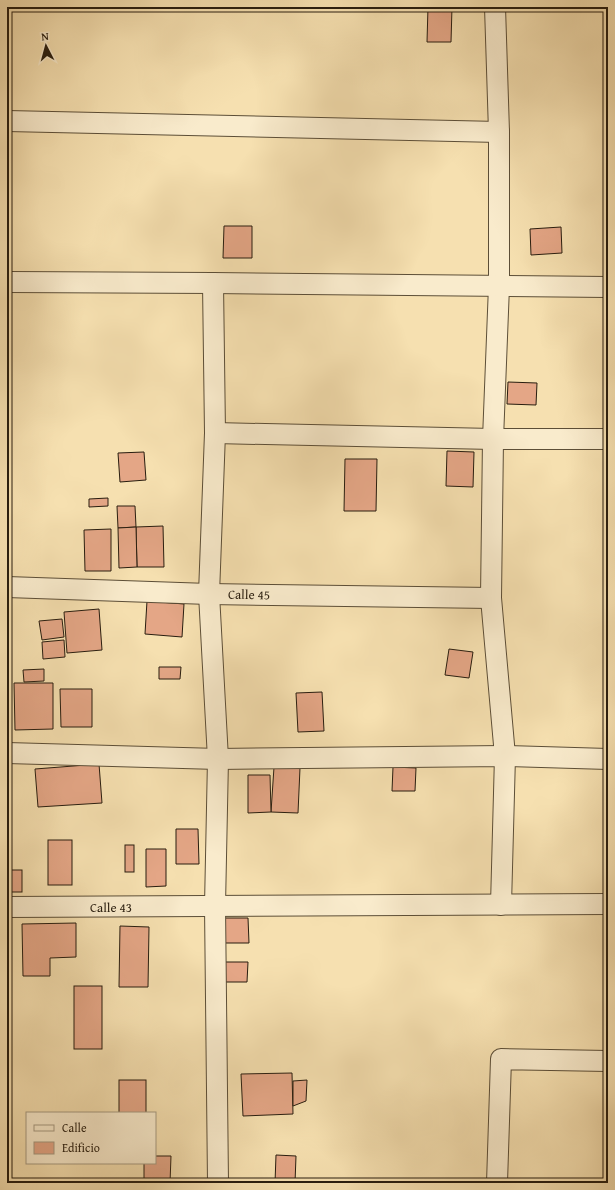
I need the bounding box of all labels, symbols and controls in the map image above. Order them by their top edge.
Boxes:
north arrow [26,26,66,66]
text: N [40,28,50,44]
street label: Calle 45 [228,585,270,604]
street label: Calle 43 [90,898,132,917]
legend [26,1112,156,1164]
text: Calle [62,1119,87,1136]
text: Edificio [62,1139,100,1156]

